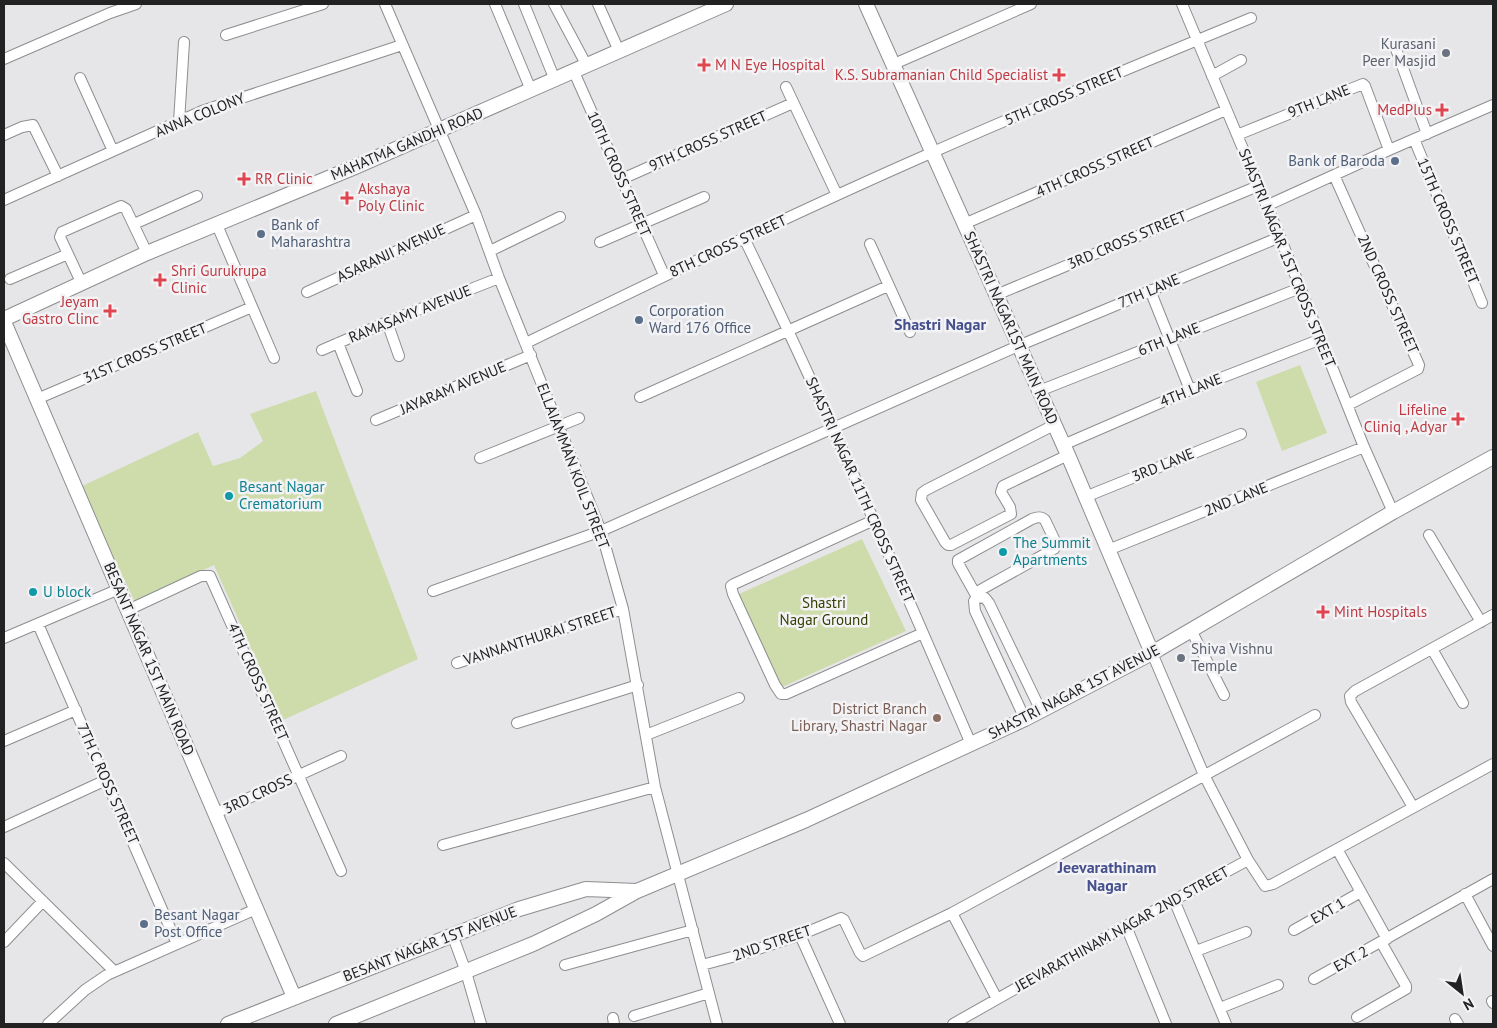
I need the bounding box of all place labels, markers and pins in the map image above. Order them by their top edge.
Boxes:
place label: Kurasani Peer Masjid [1362,34,1436,70]
marker: Kurasani Peer Masjid [1440,47,1452,59]
place label: M N Eye Hospital [715,55,826,74]
marker: M N Eye Hospital [697,58,711,72]
place label: K.S. Subramanian Child Specialist [835,65,1048,84]
marker: K.S. Subramanian Child Specialist [1052,68,1066,82]
place label: MedPlus [1377,100,1432,119]
marker: MedPlus [1436,104,1448,116]
place label: Bank of Baroda [1288,151,1385,170]
marker: Bank of Baroda [1389,155,1401,167]
place label: RR Clinic [255,169,313,188]
marker: RR Clinic [237,172,251,186]
place label: Akshaya Poly Clinic [358,179,425,215]
marker: Akshaya Poly Clinic [340,191,354,205]
place label: Bank of Maharashtra [271,215,351,251]
marker: Bank of Maharashtra [255,228,267,240]
place label: Shri Gurukrupa Clinic [171,261,267,297]
marker: Shri Gurukrupa Clinic [153,273,167,287]
place label: Jeyam Gastro Clinc [22,292,99,328]
place label: Corporation Ward 176 Office [649,301,751,337]
marker: Jeyam Gastro Clinc [103,304,117,318]
marker: Corporation Ward 176 Office [633,314,645,326]
place label: Lifeline Cliniq , Adyar [1364,400,1447,436]
marker: Lifeline Cliniq , Adyar [1451,412,1465,426]
place label: Besant Nagar Crematorium [239,477,325,513]
marker: Besant Nagar Crematorium [223,490,235,502]
place label: The Summit Apartments [1013,533,1091,569]
marker: The Summit Apartments [997,546,1009,558]
place label: U block [43,582,92,601]
marker: U block [27,586,39,598]
place label: Mint Hospitals [1334,602,1427,621]
marker: Mint Hospitals [1316,605,1330,619]
place label: Shiva Vishnu Temple [1191,639,1273,675]
marker: Shiva Vishnu Temple [1175,652,1187,664]
place label: District Branch Library, Shastri Nagar [791,699,927,735]
marker: District Branch Library, Shastri Nagar [931,712,943,724]
place label: Besant Nagar Post Office [154,905,240,941]
marker: Besant Nagar Post Office [138,918,150,930]

